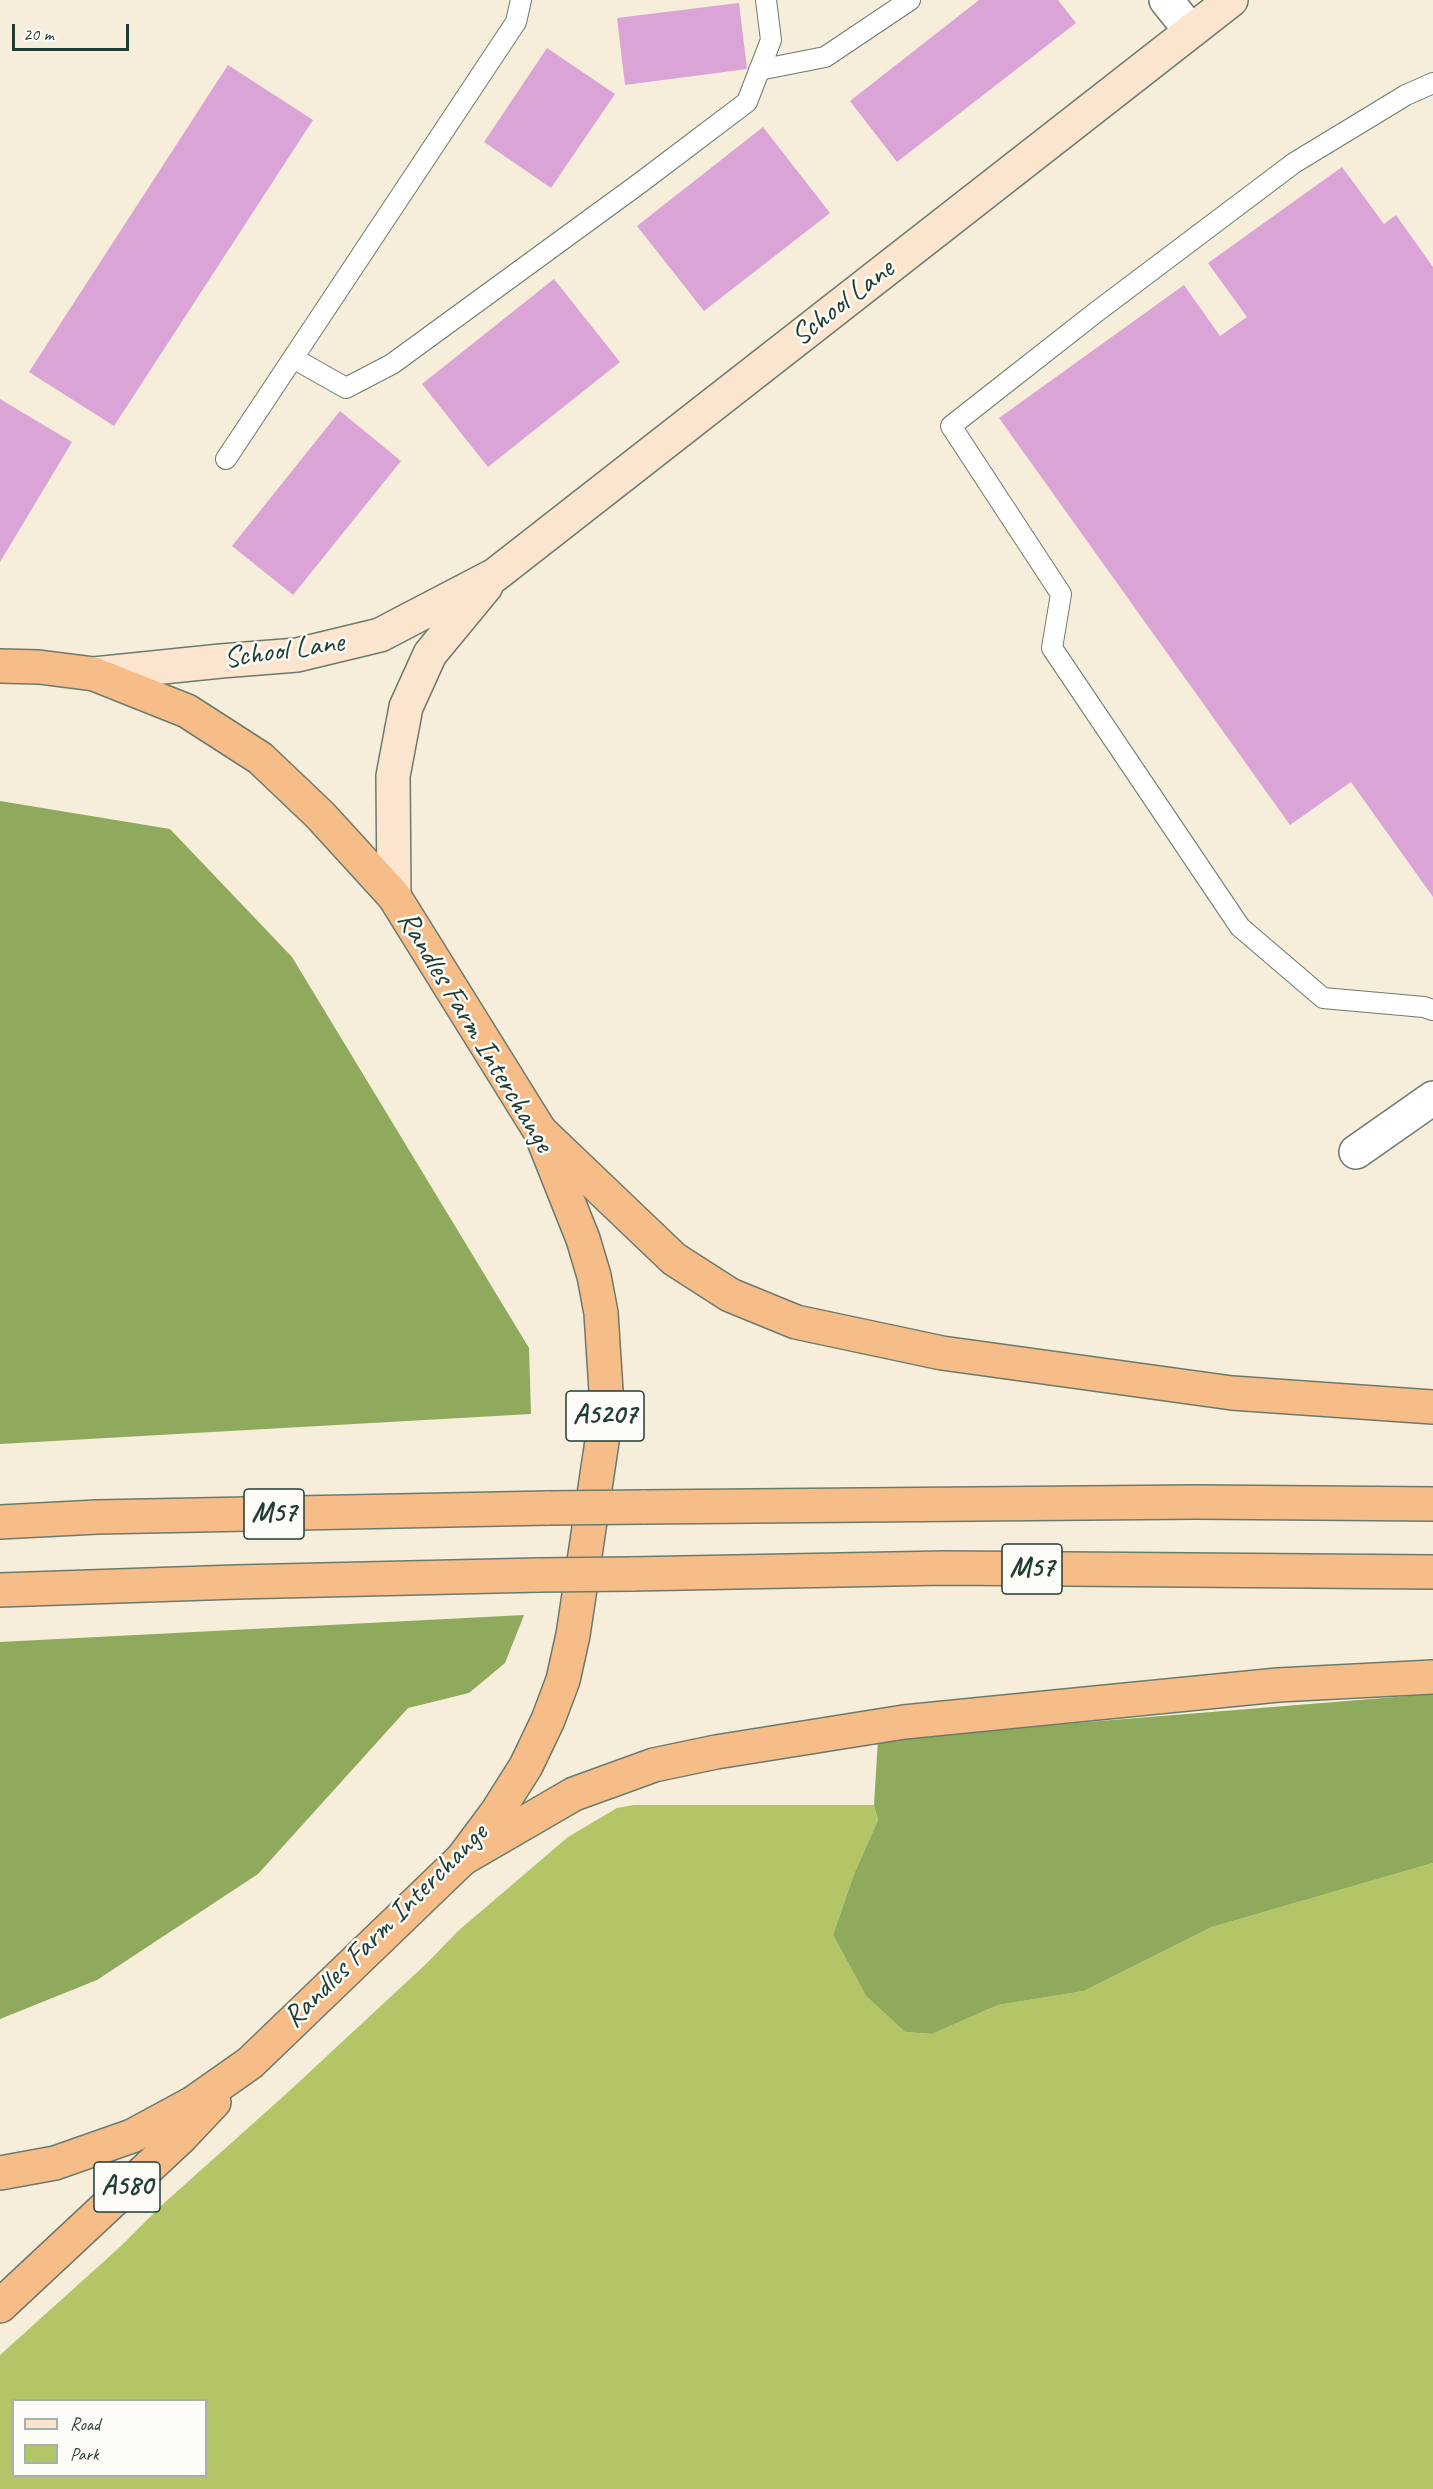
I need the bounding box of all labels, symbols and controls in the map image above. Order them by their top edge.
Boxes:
scale bar [15,12,132,50]
text: 20 m [23,23,54,45]
street label: School Lane [784,252,902,354]
street label: School Lane [222,625,346,677]
street label: Randles Farm Interchange [389,905,561,1159]
road number: A5207 [566,1391,644,1441]
road number: M57 [244,1489,304,1539]
road number: M57 [1002,1544,1062,1594]
street label: Randles Farm Interchange [276,1816,496,2036]
road number: A580 [94,2162,160,2212]
legend [12,2399,207,2477]
text: Road [70,2413,100,2435]
text: Park [70,2443,99,2465]

